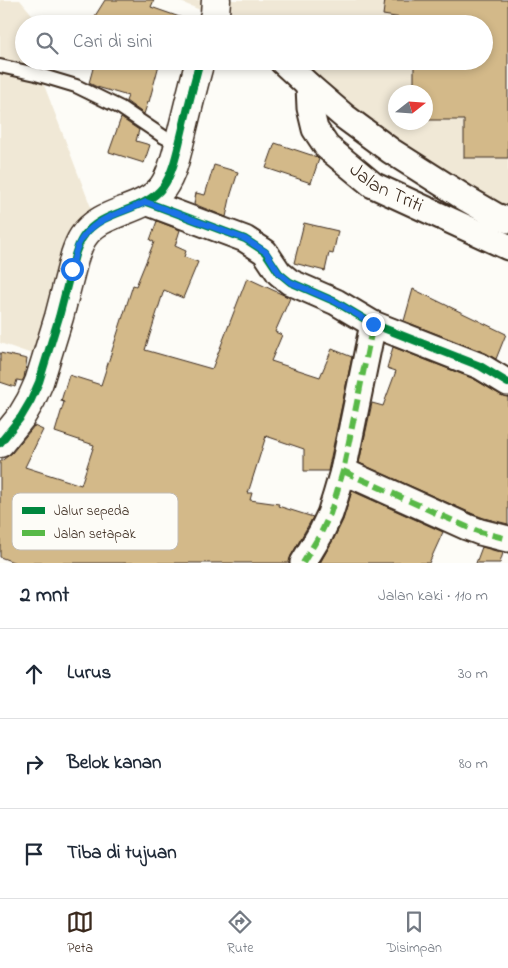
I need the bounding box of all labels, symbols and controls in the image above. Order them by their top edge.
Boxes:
search box [15,15,493,70]
icon: search [33,29,61,57]
text: Cari di sini [73,29,152,56]
north arrow [388,85,433,130]
street label: Jalan Triti [343,156,428,221]
route start [61,258,84,281]
route end [362,313,385,336]
legend [12,493,178,550]
text: Jalur sepeda [54,501,129,522]
text: Jalan setapak [54,524,137,545]
text: 2 mnt [20,581,69,611]
text: Jalan kaki · 110 m [378,584,488,608]
icon: ahead [20,660,48,688]
text: Lurus [67,660,111,687]
text: 30 m [458,662,488,686]
icon: right [20,750,48,778]
text: Belok kanan [67,750,161,777]
text: 80 m [459,752,488,776]
icon: arrive [20,840,48,868]
text: Tiba di tujuan [67,840,177,867]
tab: Peta [66,908,94,959]
tab: Rute [226,908,254,959]
tab: Disimpan [387,908,442,959]

